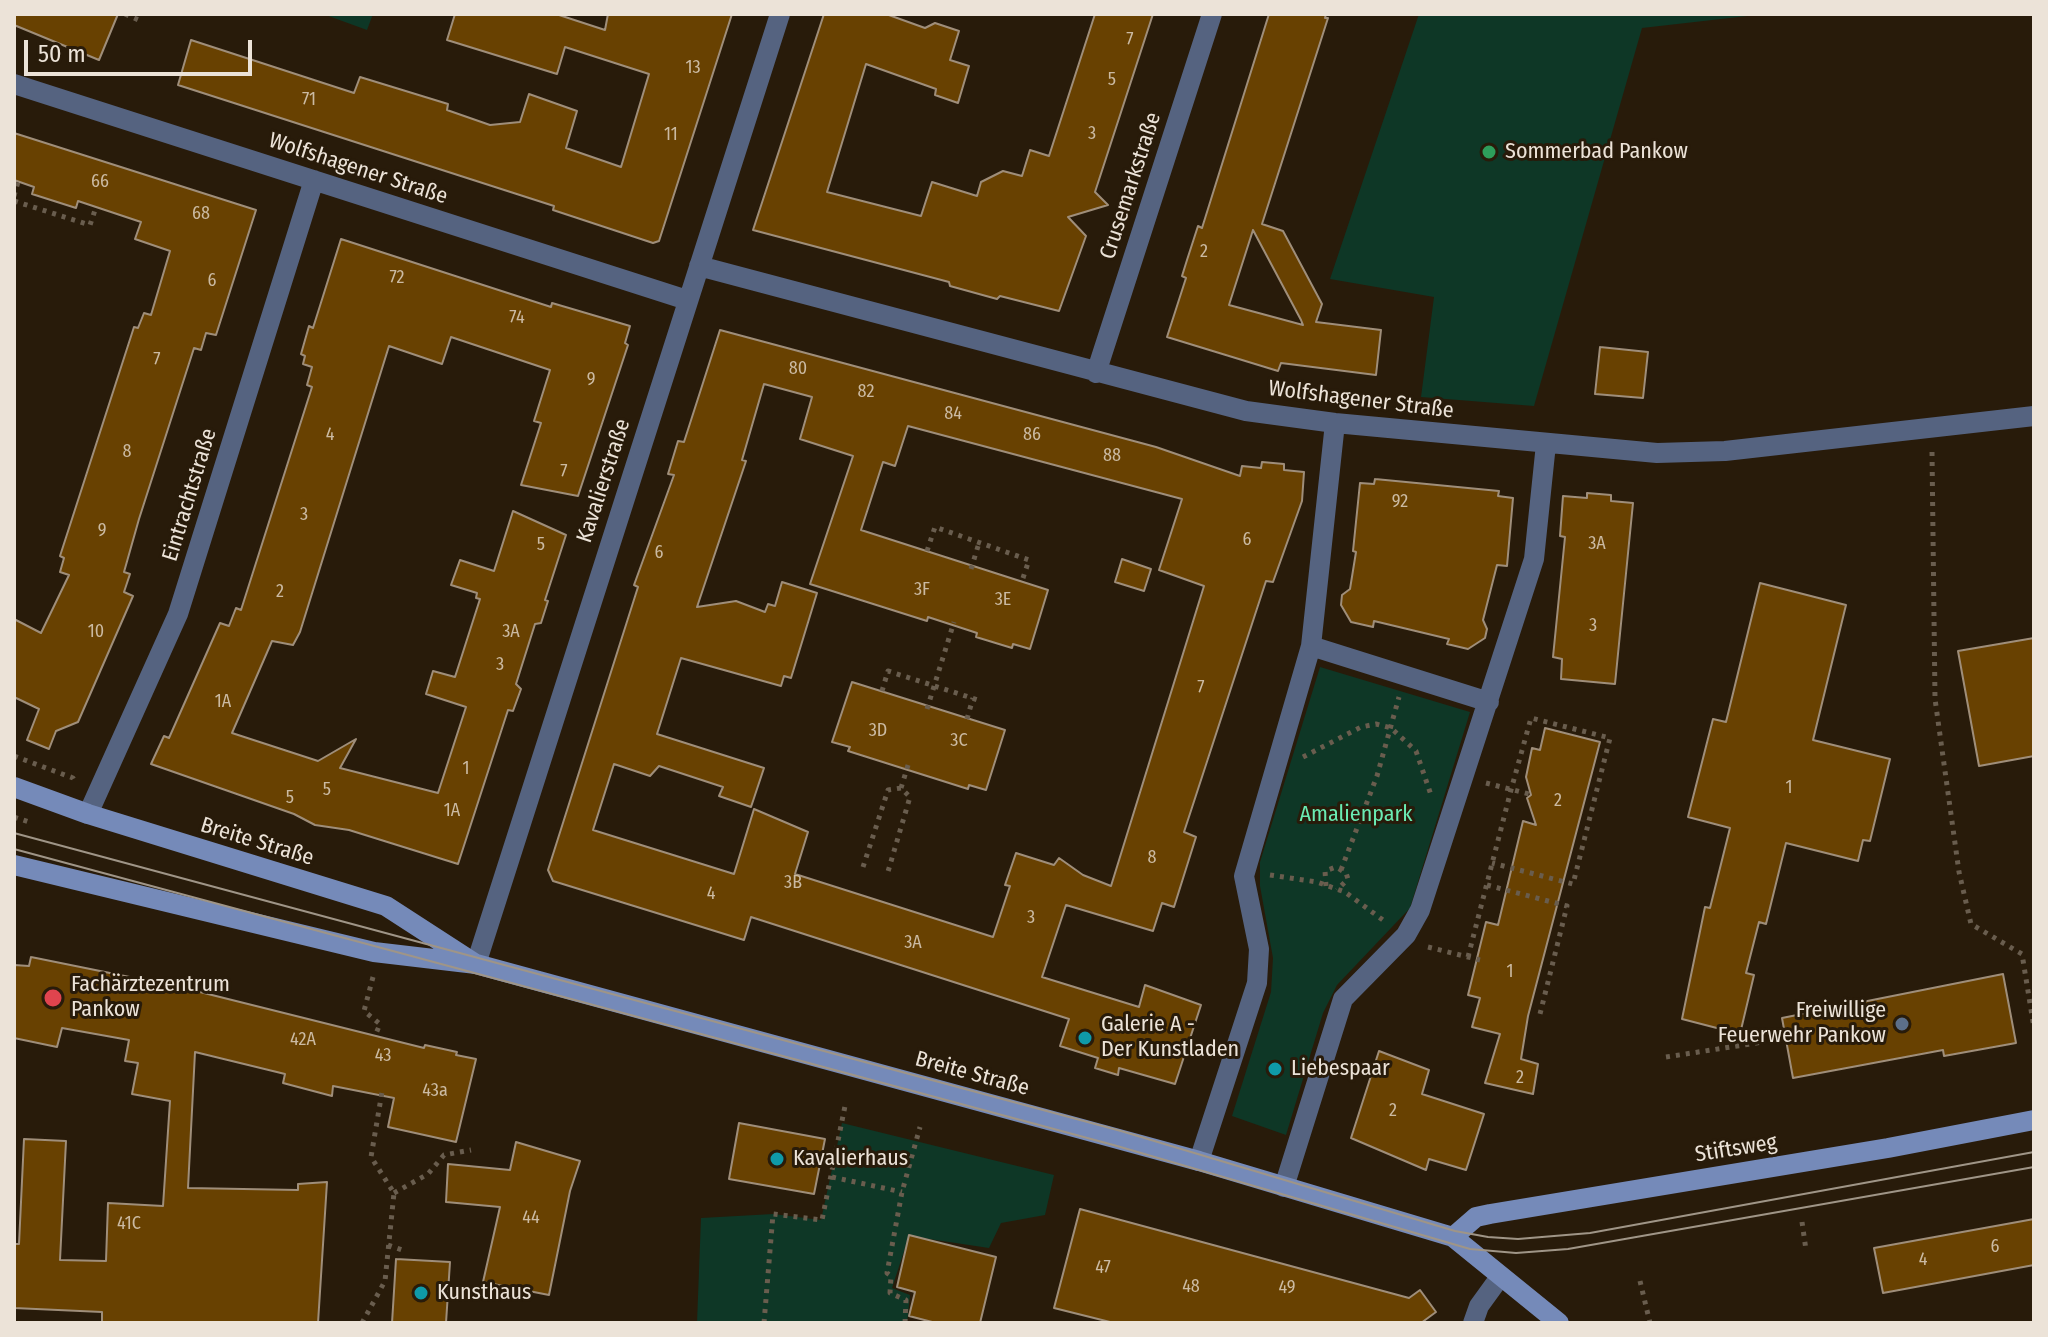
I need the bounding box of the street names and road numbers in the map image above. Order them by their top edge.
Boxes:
street label: Crusemarkstraße [1095,109,1167,263]
street label: Wolfshagener Straße [265,128,451,210]
street label: Wolfshagener Straße [1267,376,1455,424]
street label: Kavalierstraße [572,416,636,546]
street label: Eintrachtstraße [157,425,223,565]
street label: Breite Straße [197,812,317,872]
street label: Breite Straße [912,1046,1032,1102]
street label: Stiftsweg [1693,1130,1779,1168]

